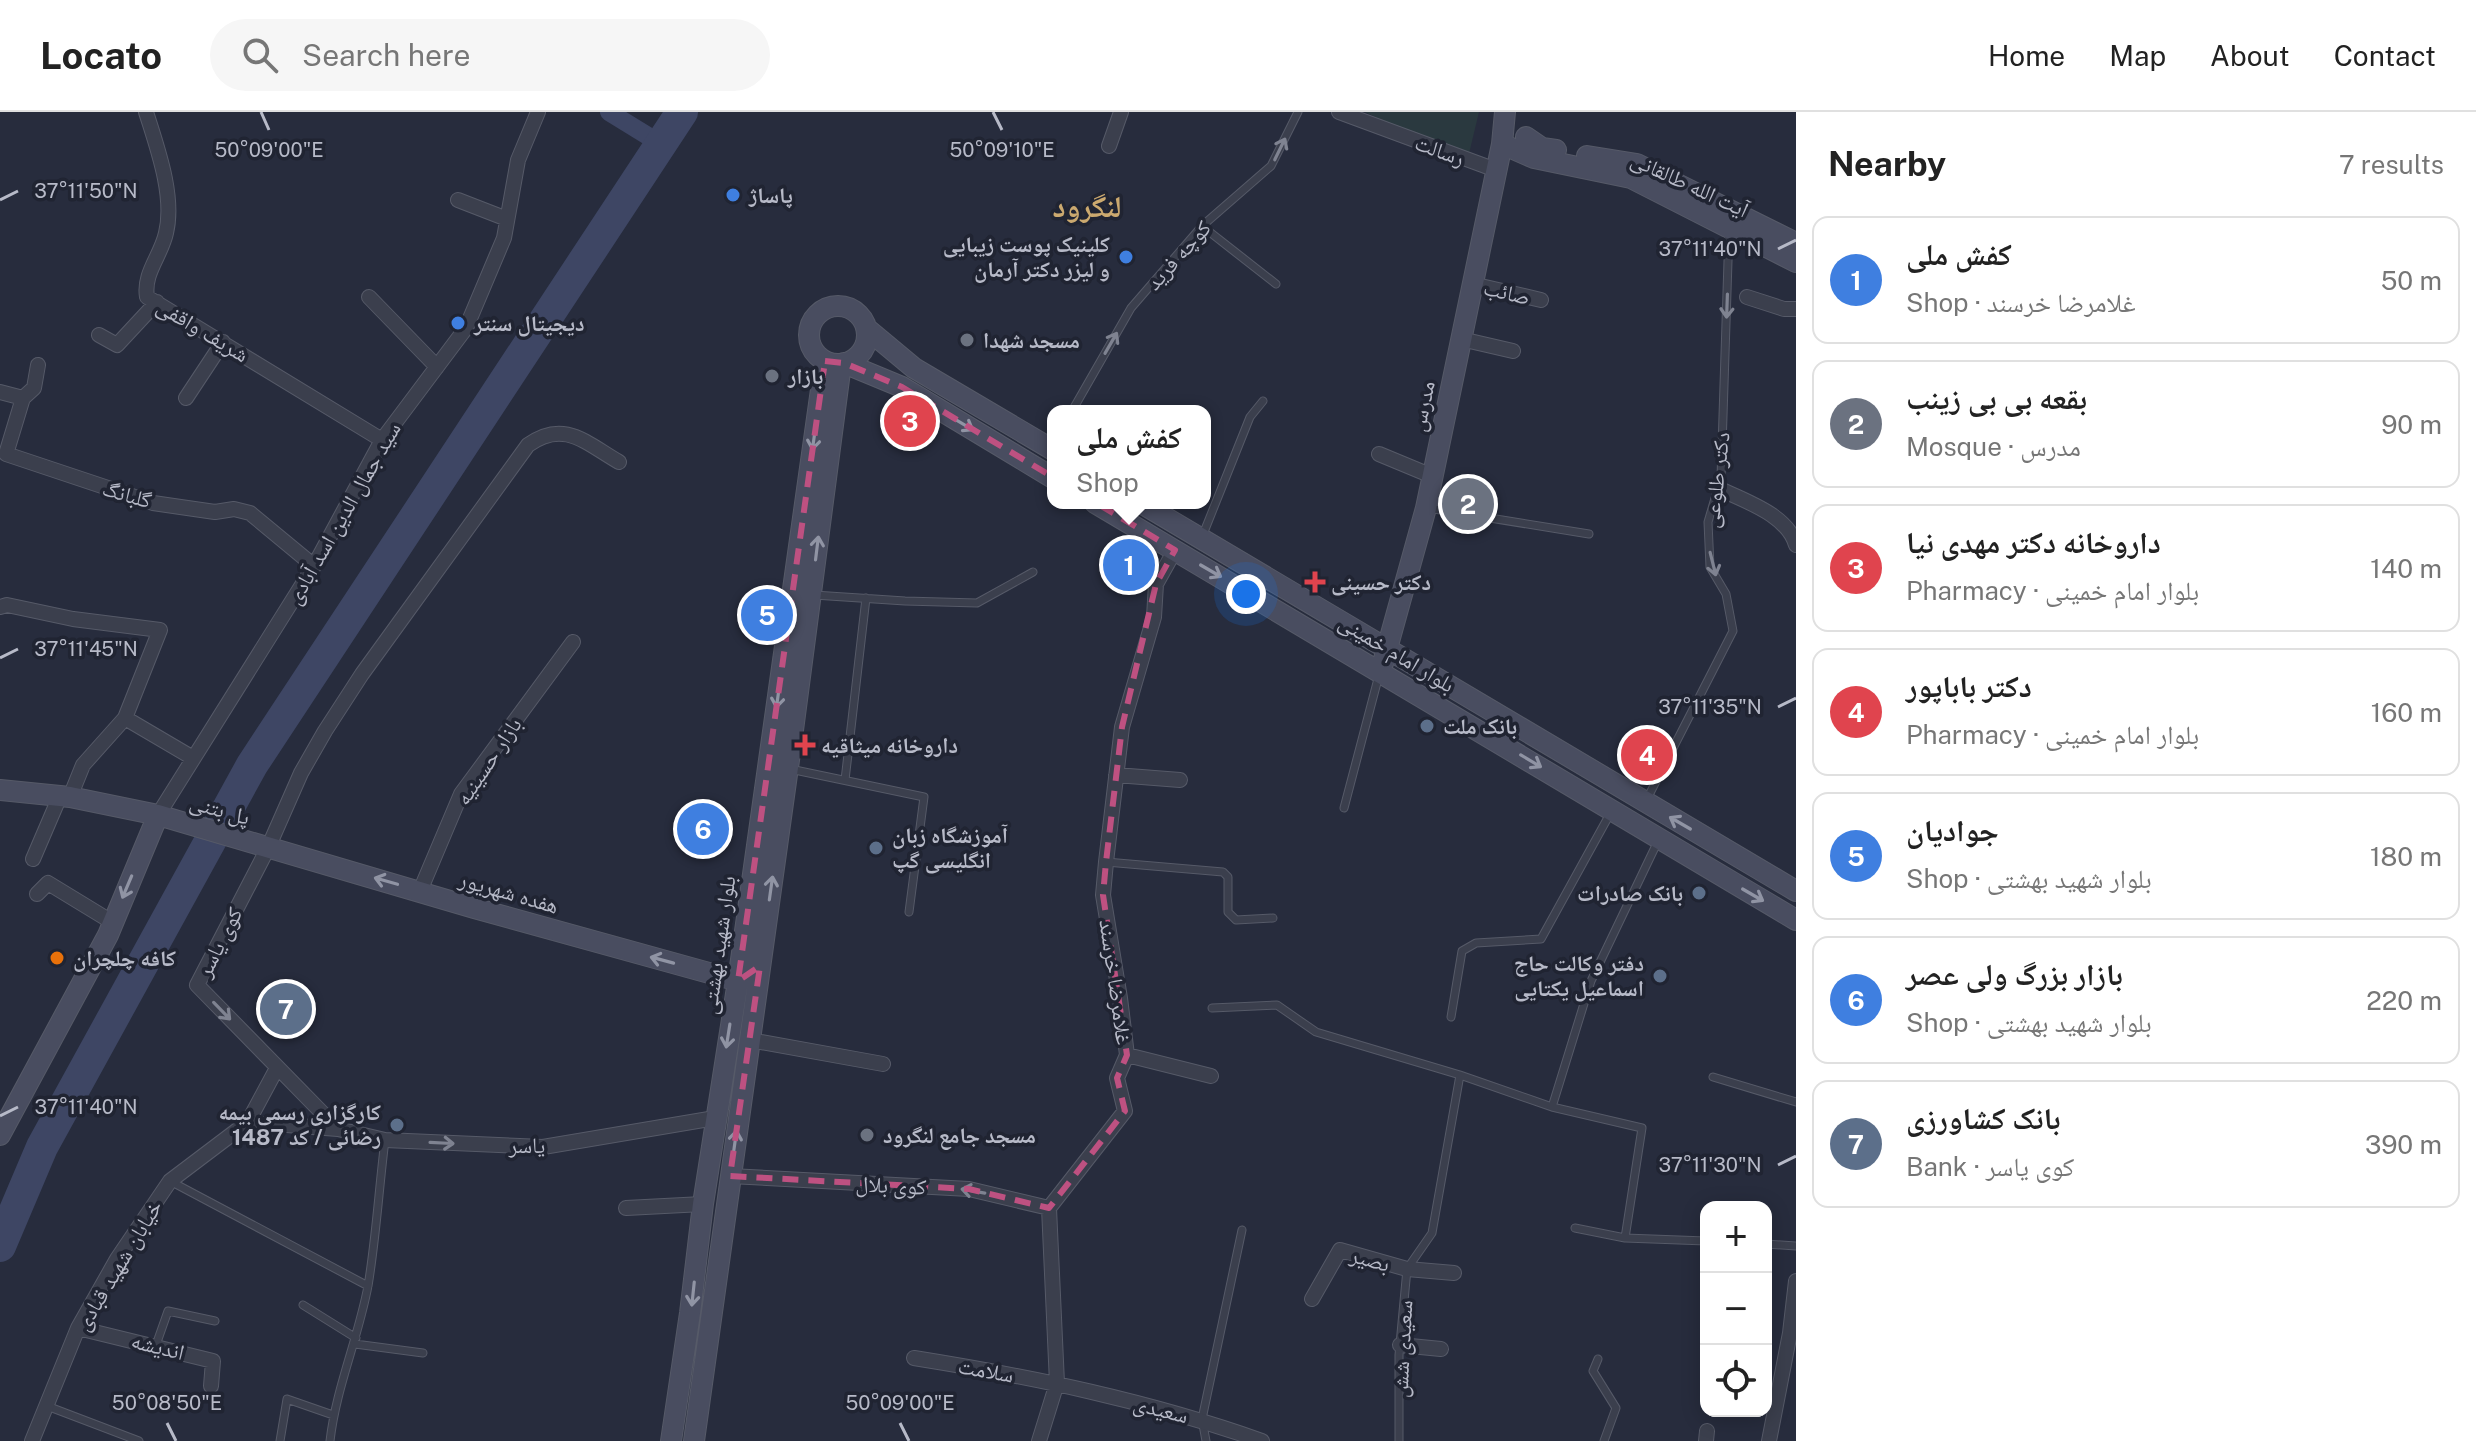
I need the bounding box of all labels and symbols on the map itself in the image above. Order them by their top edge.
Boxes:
street label: رسالت [1412,129,1468,171]
one-way arrow [1273,137,1288,161]
text: 50°09'00"E [214,138,324,162]
text: 50°09'10"E [949,138,1055,162]
street label: آیت الله طالقانی [1627,145,1753,224]
text: 37°11'50"N [34,179,138,203]
place label: پاساژ [748,182,793,209]
marker: پاساژ [724,186,742,204]
district label: لنگرود [1052,188,1122,224]
street label: کوچه فرید [1140,215,1217,296]
place label: کلینیک پوست زیبایی و لیزر دکتر آرمان [943,231,1110,283]
text: 37°11'40"N [1658,237,1762,261]
marker: کلینیک پوست زیبایی و لیزر دکتر آرمان [1117,248,1135,266]
street label: صائب [1481,274,1533,310]
street label: شریف واقفی [152,292,254,368]
one-way arrow [1719,292,1734,319]
place label: دیجیتال سنتر [473,310,585,337]
marker: دیجیتال سنتر [449,314,467,332]
place label: مسجد شهدا [983,327,1080,353]
marker: مسجد شهدا [958,331,976,349]
one-way arrow [1103,332,1119,355]
place label: بازار [787,363,823,390]
marker: بازار [763,367,781,385]
street label: مدرس [1404,378,1441,434]
pin: 3 [884,391,936,451]
one-way arrow [951,416,974,432]
street label: سید جمال الدین اسد آبادی [280,417,407,609]
one-way arrow [806,425,821,451]
street label: دکتر طلوعی [1697,430,1736,530]
pin: 2 [1442,474,1494,534]
street label: گلبانگ [100,475,154,513]
one-way arrow [810,535,825,561]
pin: 1 [1103,535,1155,595]
one-way arrow [1706,550,1721,576]
one-way arrow [1199,563,1222,579]
place label: دکتر حسینی [1331,569,1431,596]
marker: دکتر حسینی [1306,573,1324,591]
your location [1226,574,1266,614]
pin: 5 [741,585,793,645]
street label: بلوار امام خمینی [1333,608,1460,699]
text: 37°11'45"N [34,637,138,661]
one-way arrow [770,683,785,708]
text: 37°11'35"N [1658,695,1762,719]
street label: بازار حسینیه [449,712,527,810]
place label: بانک ملت [1443,713,1517,740]
marker: بانک ملت [1418,717,1436,735]
pin: 4 [1621,725,1673,785]
place label: داروخانه میثاقیه [821,732,958,758]
marker: داروخانه میثاقیه [796,736,814,754]
one-way arrow [1519,753,1542,769]
street label: پل بتنی [187,788,253,831]
pin: 6 [677,799,729,859]
one-way arrow [1669,815,1692,831]
place label: آموزشگاه زبان انگلیسی گپ [892,822,1008,874]
marker: آموزشگاه زبان انگلیسی گپ [867,839,885,857]
street label: هفده شهریور [455,865,562,919]
one-way arrow [373,873,399,888]
one-way arrow [119,874,134,899]
street label: بلوار شهید بهشتی [695,874,742,1016]
one-way arrow [764,876,779,902]
place label: بانک صادرات [1577,880,1683,907]
marker: بانک صادرات [1690,884,1708,902]
one-way arrow [1741,887,1764,903]
street label: کوی یاسر [190,903,248,983]
street label: غلامرضا خرسند [1094,918,1138,1046]
place label: کافه چلچران [73,945,176,972]
marker: کافه چلچران [48,949,66,967]
place label: دفتر وکالت حاج اسماعیل یکتایی [1514,950,1644,1002]
one-way arrow [650,952,676,967]
marker: دفتر وکالت حاج اسماعیل یکتایی [1651,967,1669,985]
pin: 7 [260,979,312,1039]
one-way arrow [212,1001,231,1021]
one-way arrow [720,1023,735,1048]
text: 37°11'40"N [34,1095,138,1119]
place label: کارگزاری رسمی بیمه رضائی / کد 1487 [218,1099,381,1151]
marker: کارگزاری رسمی بیمه رضائی / کد 1487 [388,1116,406,1134]
place label: مسجد جامع لنگرود [883,1122,1036,1150]
marker: مسجد جامع لنگرود [858,1126,876,1144]
one-way arrow [728,1130,743,1155]
street label: یاسر [508,1132,545,1158]
one-way arrow [428,1135,455,1150]
text: 37°11'30"N [1658,1153,1762,1177]
street label: کوی بلال [855,1170,927,1201]
one-way arrow [961,1183,987,1198]
street label: خیابان شهید قبادی [69,1195,168,1336]
street label: بصیر [1346,1241,1393,1277]
one-way arrow [685,1280,700,1307]
street label: سعیدی شش [1386,1300,1419,1399]
street label: اندیشه [129,1327,187,1365]
street label: سلامت [956,1352,1016,1388]
street label: سعیدی [1131,1390,1191,1429]
text: 50°08'50"E [112,1391,222,1415]
text: 50°09'00"E [845,1391,955,1415]

